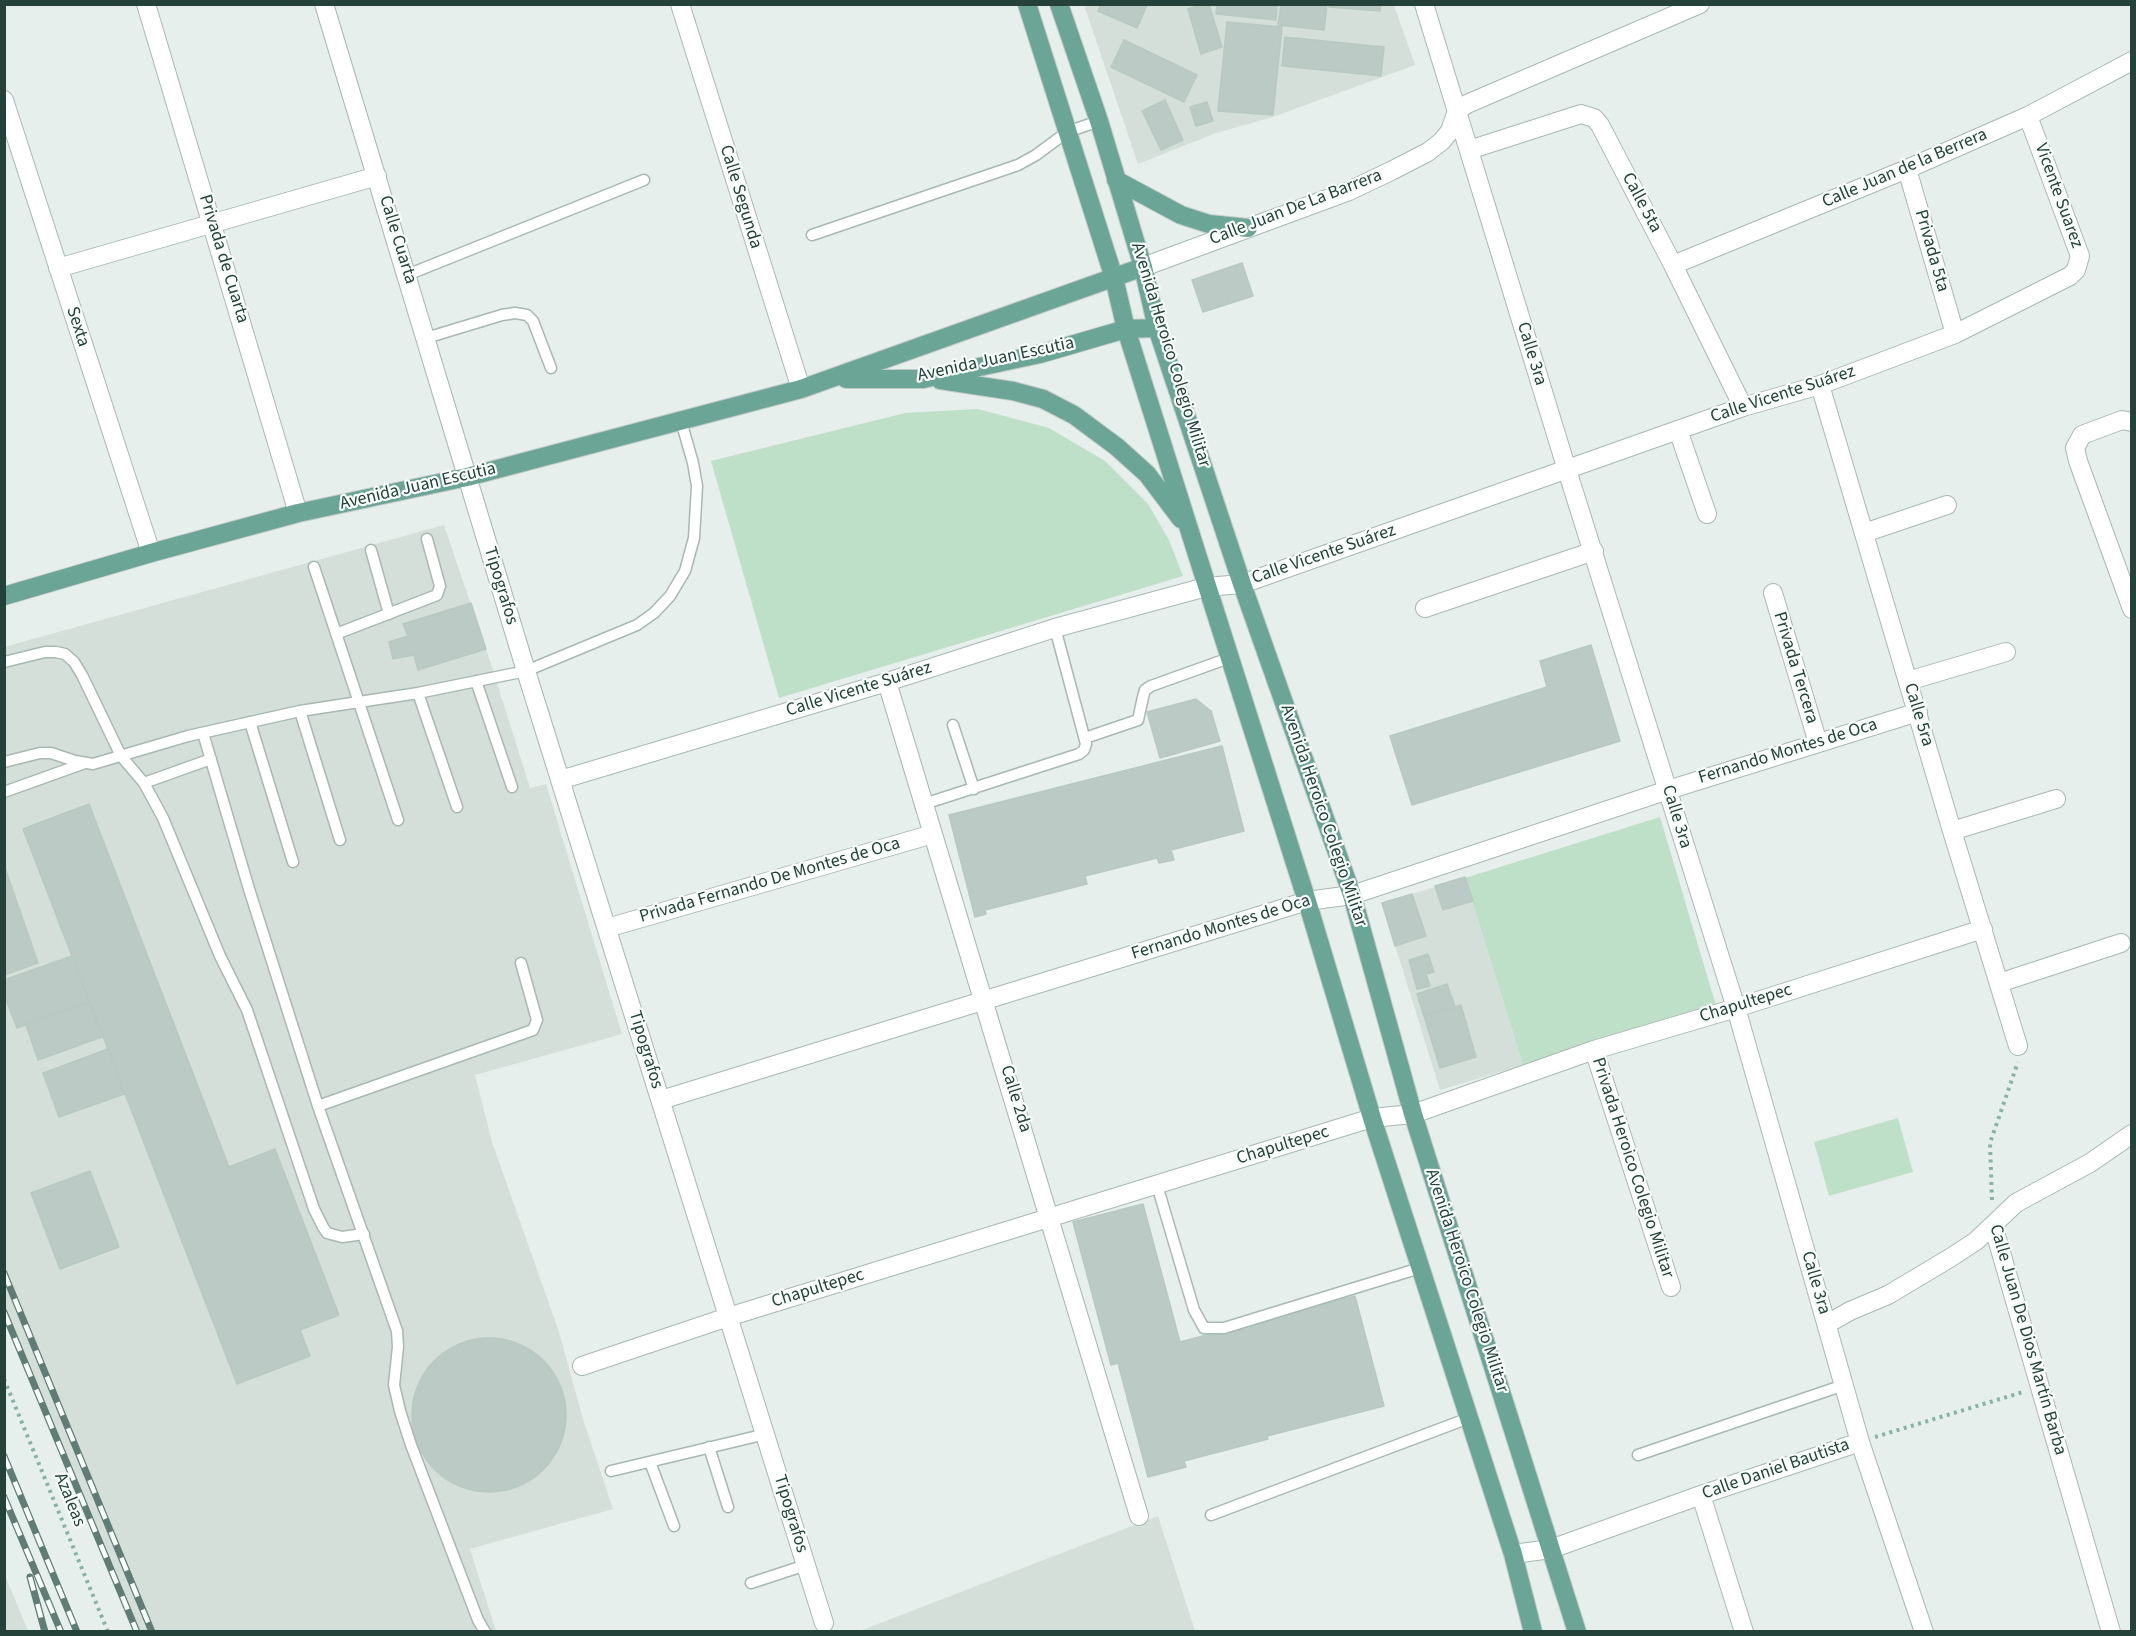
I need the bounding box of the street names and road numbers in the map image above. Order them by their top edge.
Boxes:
street label: Calle Juan de la Berrera [1819,124,1991,214]
street label: Vicente Suarez [2029,141,2087,251]
street label: Calle Segunda [714,143,766,251]
street label: Calle Juan De La Barrera [1207,165,1385,251]
street label: Calle 5ta [1616,169,1666,237]
street label: Privada de Cuarta [193,192,253,326]
street label: Calle Cuarta [373,193,421,287]
street label: Privada 5ta [1909,207,1953,295]
street label: Avenida Heroico Colegio Militar [1126,240,1214,470]
street label: Sexta [60,304,94,350]
street label: Calle 3ra [1511,320,1551,388]
street label: Avenida Juan Escutia [916,333,1076,387]
street label: Calle Vicente Suárez [1708,361,1858,429]
street label: Avenida Juan Escutia [338,459,498,515]
street label: Calle Vicente Suárez [1249,520,1399,590]
street label: Tipografos [478,545,522,627]
street label: Privada Tercera [1768,610,1822,726]
street label: Calle Vicente Suárez [784,658,934,722]
street label: Calle 5ra [1898,681,1938,749]
street label: Avenida Heroico Colegio Militar [1275,702,1371,930]
street label: Fernando Montes de Oca [1696,714,1880,790]
street label: Calle 3ra [1656,783,1696,851]
street label: Privada Fernando De Montes de Oca [637,833,903,929]
street label: Fernando Montes de Oca [1129,890,1313,966]
street label: Chapultepec [1697,980,1795,1028]
street label: Tipografos [623,1009,667,1091]
street label: Privada Heroico Colegio Militar [1586,1055,1678,1281]
street label: Calle 2da [995,1063,1035,1135]
street label: Chapultepec [1234,1122,1332,1170]
street label: Avenida Heroico Colegio Militar [1420,1167,1512,1395]
street label: Calle Juan De Dios Martín Barba [1984,1222,2070,1458]
street label: Calle 3ra [1796,1249,1834,1317]
street label: Chapultepec [769,1265,867,1313]
street label: Calle Daniel Bautista [1699,1435,1853,1505]
street label: Azaleas [49,1470,89,1530]
street label: Tipografos [768,1473,812,1555]

